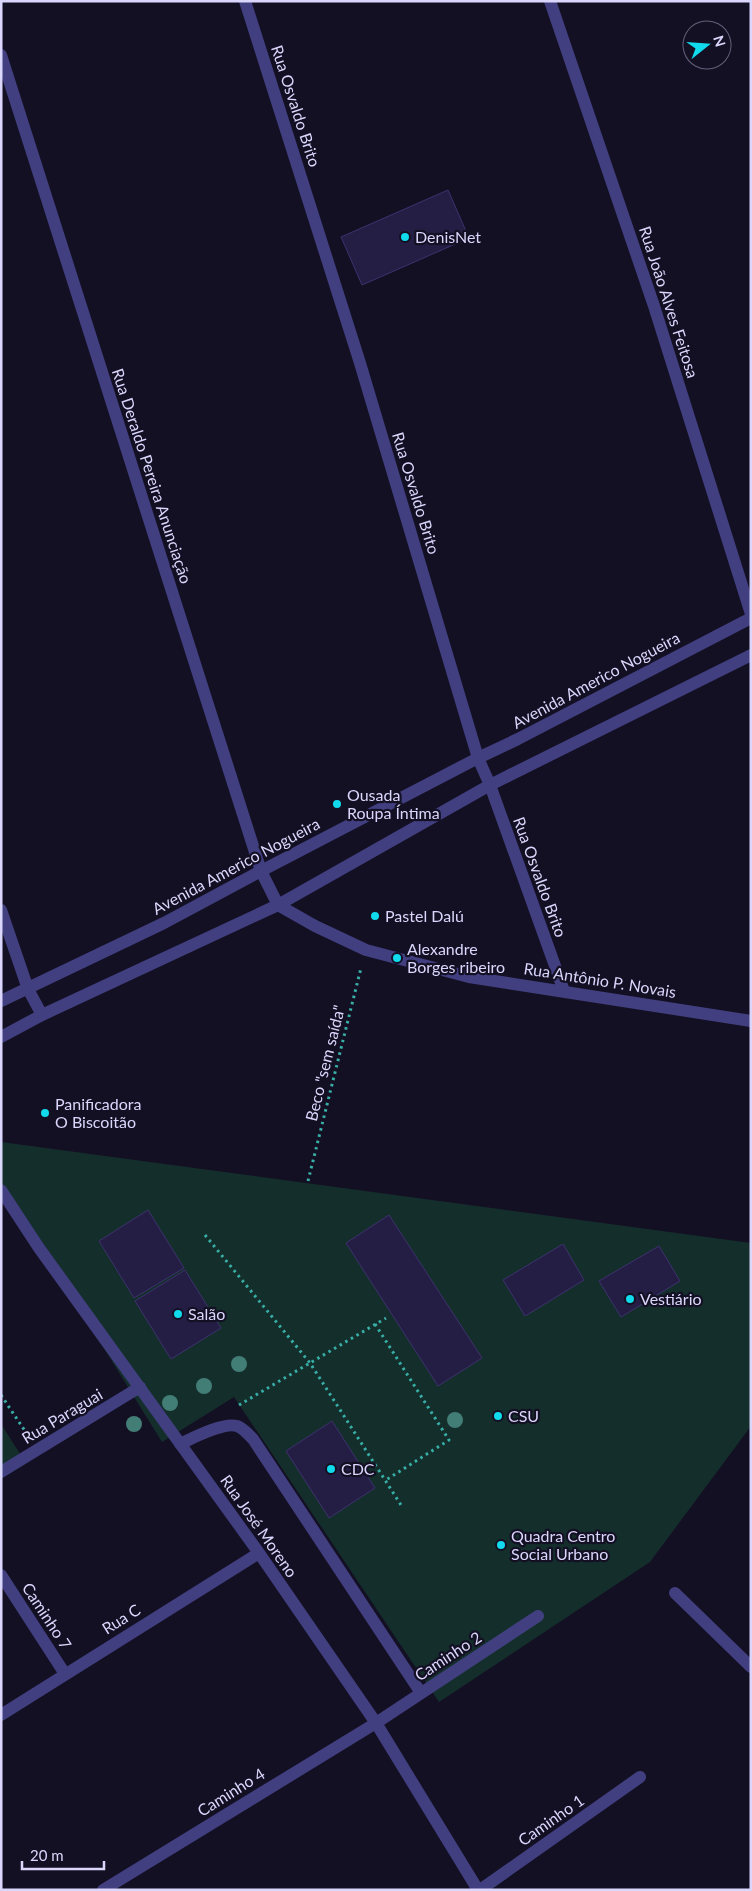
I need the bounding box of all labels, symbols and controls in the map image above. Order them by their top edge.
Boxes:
north arrow [682,20,732,70]
text: N [710,33,730,49]
street label: Rua Osvaldo Brito [268,43,325,169]
street label: Rua João Alves Feitosa [636,223,703,380]
place label: DenisNet [415,227,481,246]
marker: DenisNet [399,231,411,243]
street label: Rua Deraldo Pereira Anunciação [109,366,196,586]
street label: Rua Osvaldo Brito [389,430,444,556]
street label: Avenida Americo Nogueira [509,627,683,732]
place label: Ousada Roupa Íntima [347,785,440,822]
marker: Ousada Roupa Íntima [331,798,343,810]
street label: Avenida Americo Nogueira [149,813,323,918]
street label: Rua Osvaldo Brito [510,814,571,940]
place label: Pastel Dalú [385,906,464,925]
marker: Pastel Dalú [369,910,381,922]
place label: Alexandre Borges ribeiro [407,939,505,976]
marker: Alexandre Borges ribeiro [391,952,403,964]
street label: Rua Antônio P. Novais [523,958,678,1001]
street label: Beco "sem saída" [301,1003,348,1123]
place label: Panificadora O Biscoitão [55,1094,142,1131]
marker: Panificadora O Biscoitão [39,1107,51,1119]
place label: Vestiário [640,1289,702,1308]
marker: Vestiário [624,1293,636,1305]
place label: Salão [188,1304,225,1323]
marker: Salão [172,1308,184,1320]
street label: Rua Paraguai [18,1384,105,1447]
place label: CSU [508,1406,539,1425]
marker: CSU [492,1410,504,1422]
place label: CDC [341,1459,375,1478]
marker: CDC [325,1463,337,1475]
street label: Rua José Moreno [217,1471,302,1581]
place label: Quadra Centro Social Urbano [511,1526,615,1563]
marker: Quadra Centro Social Urbano [495,1539,507,1551]
street label: Caminho 7 [19,1579,76,1653]
street label: Rua C [98,1599,144,1638]
street label: Caminho 2 [411,1627,485,1684]
street label: Caminho 4 [193,1763,268,1820]
street label: Caminho 1 [514,1790,587,1849]
scale bar [22,1838,105,1870]
text: 20 m [30,1846,64,1864]

